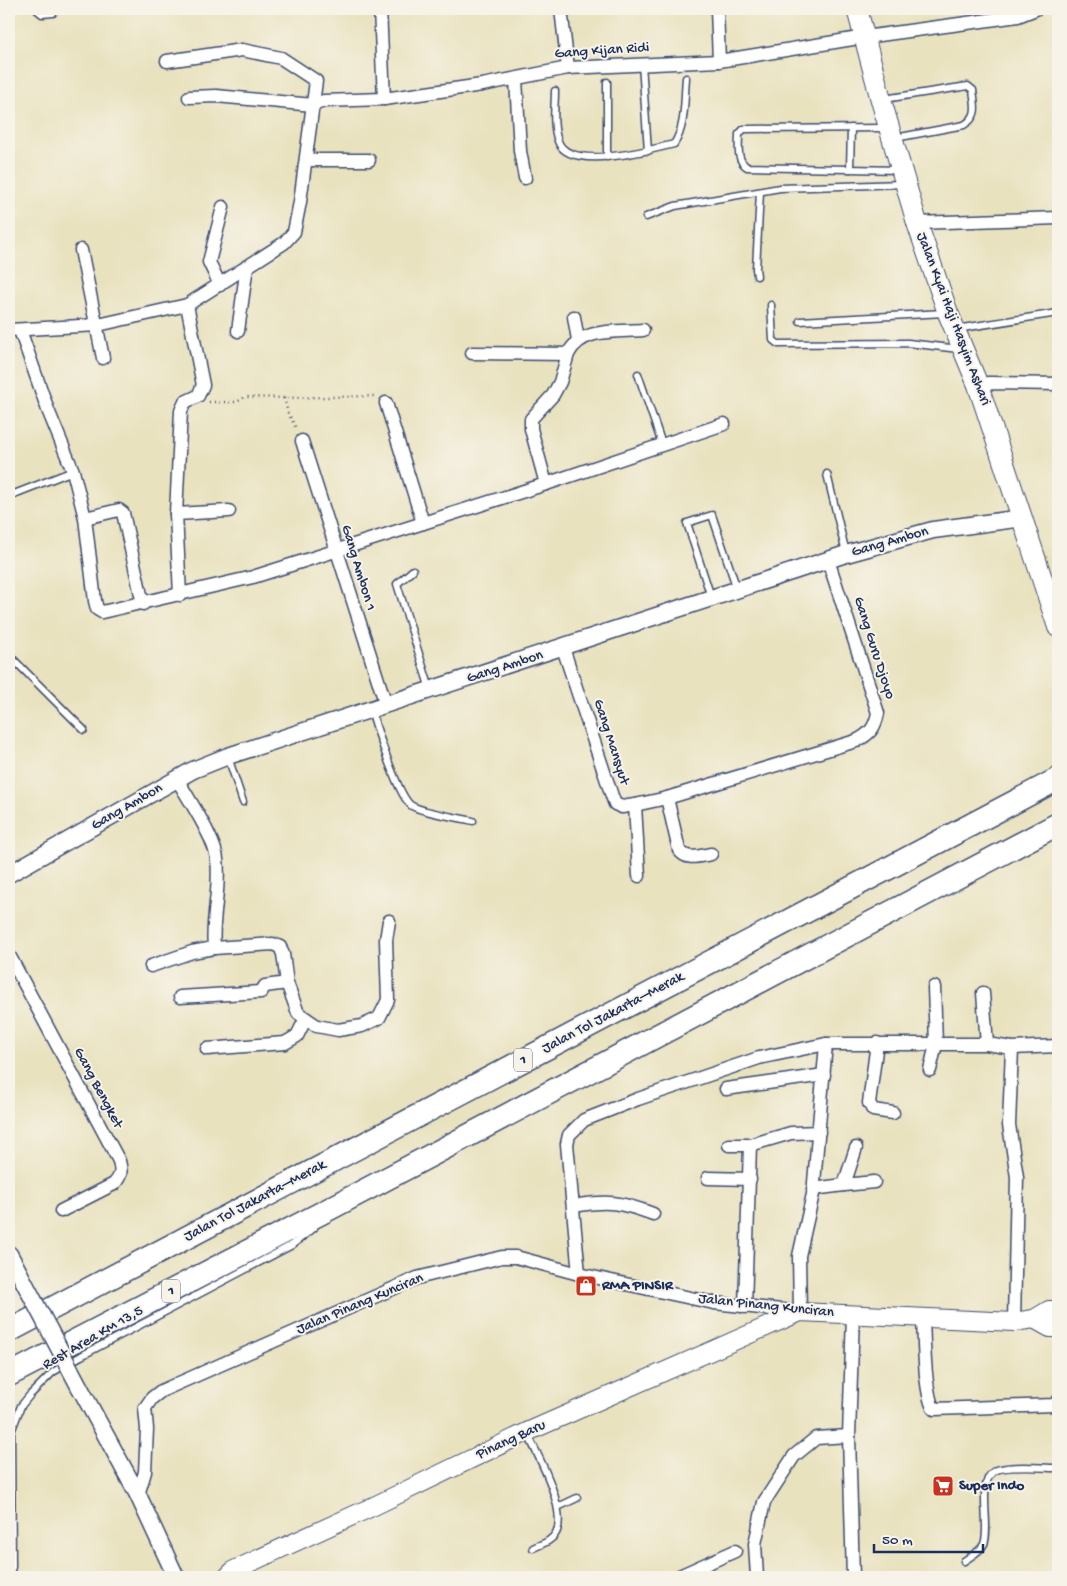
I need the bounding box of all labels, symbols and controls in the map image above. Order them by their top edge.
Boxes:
street label: Gang Kijan Ridi [554,39,650,63]
street label: Jalan Kyai Haji Hasyim Ashari [912,230,994,408]
street label: Gang Ambon [849,522,931,562]
street label: Gang Ambon 1 [336,523,380,613]
street label: Gang Guru Djoyo [849,595,899,702]
street label: Gang Ambon [464,646,546,688]
street label: Gang Mansyut [589,697,634,789]
street label: Gang Ambon [88,779,166,835]
street label: Jalan Tol Jakarta–Merak [539,967,688,1058]
street label: Gang Bengket [69,1045,128,1133]
road number: 1 [514,1048,532,1072]
street label: Jalan Tol Jakarta–Merak [181,1155,330,1246]
street label: Jalan Pinang Kunciran [294,1269,426,1339]
shop icon: RMA PINSIR [574,1274,598,1298]
place label: RMA PINSIR [601,1277,674,1295]
road number: 1 [162,1280,180,1302]
street label: Jalan Pinang Kunciran [697,1290,835,1322]
street label: Rest Area KM 13,5 [39,1302,147,1374]
street label: Pinang Baru [473,1416,549,1464]
supermarket icon: Super Indo [931,1474,955,1498]
place label: Super Indo [959,1477,1025,1495]
scale bar [874,1521,983,1553]
text: 50 m [882,1532,913,1550]

